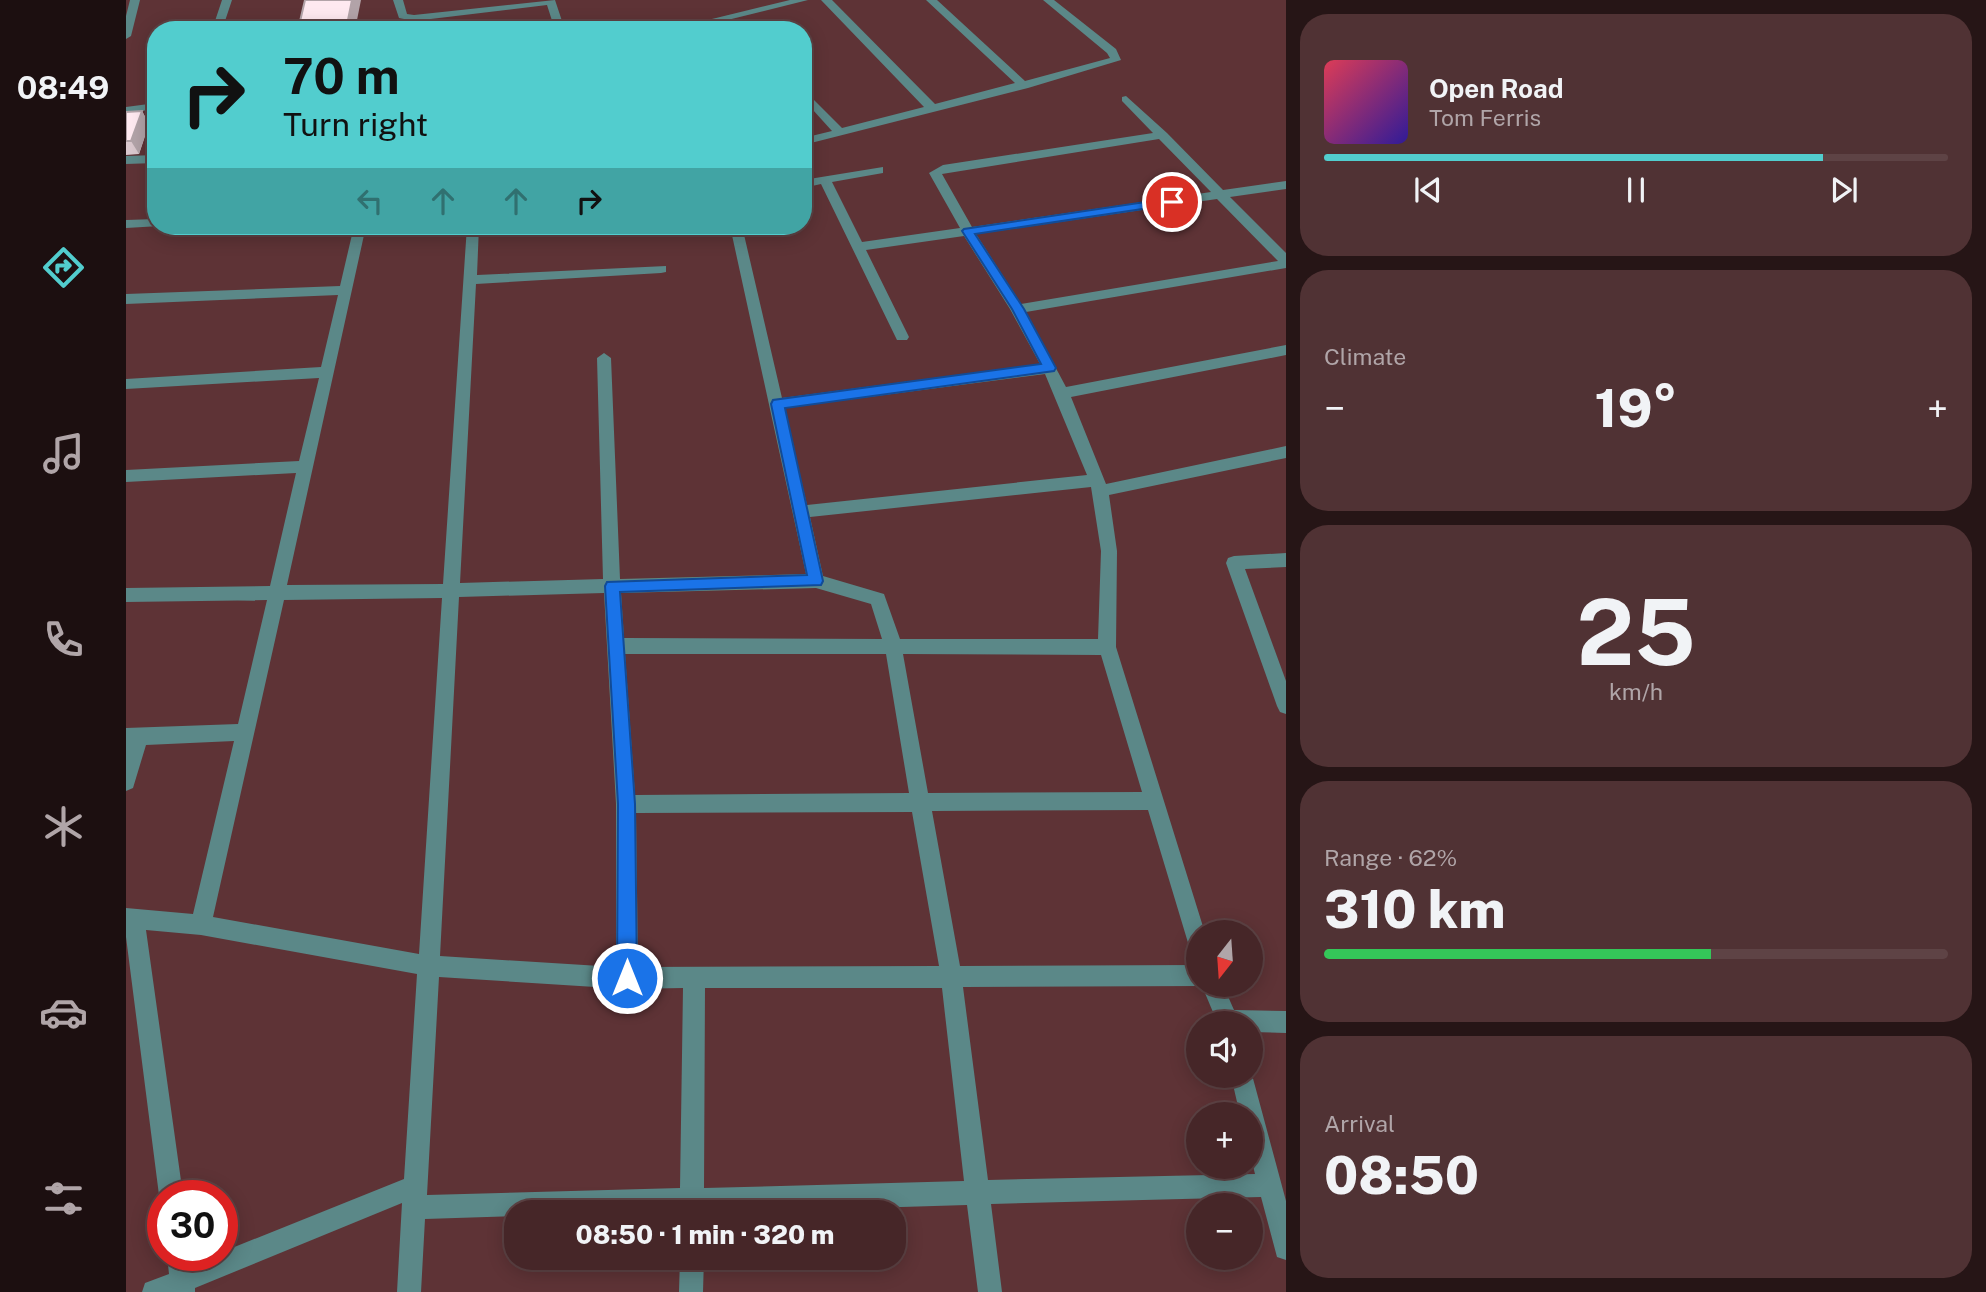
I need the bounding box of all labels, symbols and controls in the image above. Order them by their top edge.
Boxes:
text: 70 m [283,47,400,105]
icon: right [168,49,259,140]
text: 08:49 [17,69,109,106]
text: Open Road [1429,73,1564,104]
text: Tom Ferris [1429,104,1541,131]
text: Turn right [283,106,428,143]
icon: previous [1409,171,1447,209]
icon: pause [1617,171,1655,209]
icon: next [1825,171,1863,209]
pin [1142,172,1202,232]
icon: left [351,182,389,220]
icon: ahead [424,182,462,220]
icon: ahead [497,182,535,220]
icon: right [570,182,608,220]
icon: arrive [1153,183,1191,221]
icon: directions [39,243,88,292]
text: Climate [1324,343,1406,370]
text: 19° [1595,378,1677,439]
text: − [1324,386,1345,431]
text: + [1927,386,1948,431]
icon: music [39,429,88,478]
text: 25 [1576,579,1696,685]
icon: phone [39,615,88,664]
text: km/h [1609,678,1663,705]
icon: climate [39,802,88,851]
text: Range · 62% [1324,844,1457,871]
text: 310 km [1324,879,1506,940]
north arrow [1186,920,1264,998]
map controls [1186,920,1263,1270]
position arrow [590,941,664,1015]
icon: car [39,988,88,1037]
button: sound [1186,1011,1263,1088]
button: + [1186,1102,1263,1179]
text: Arrival [1324,1110,1395,1137]
text: 08:50 [1324,1145,1479,1206]
icon: filters [39,1174,88,1223]
speed limit sign: 30 [147,1180,238,1271]
button: − [1186,1193,1263,1270]
text: 08:50 · 1 min · 320 m [576,1219,834,1250]

